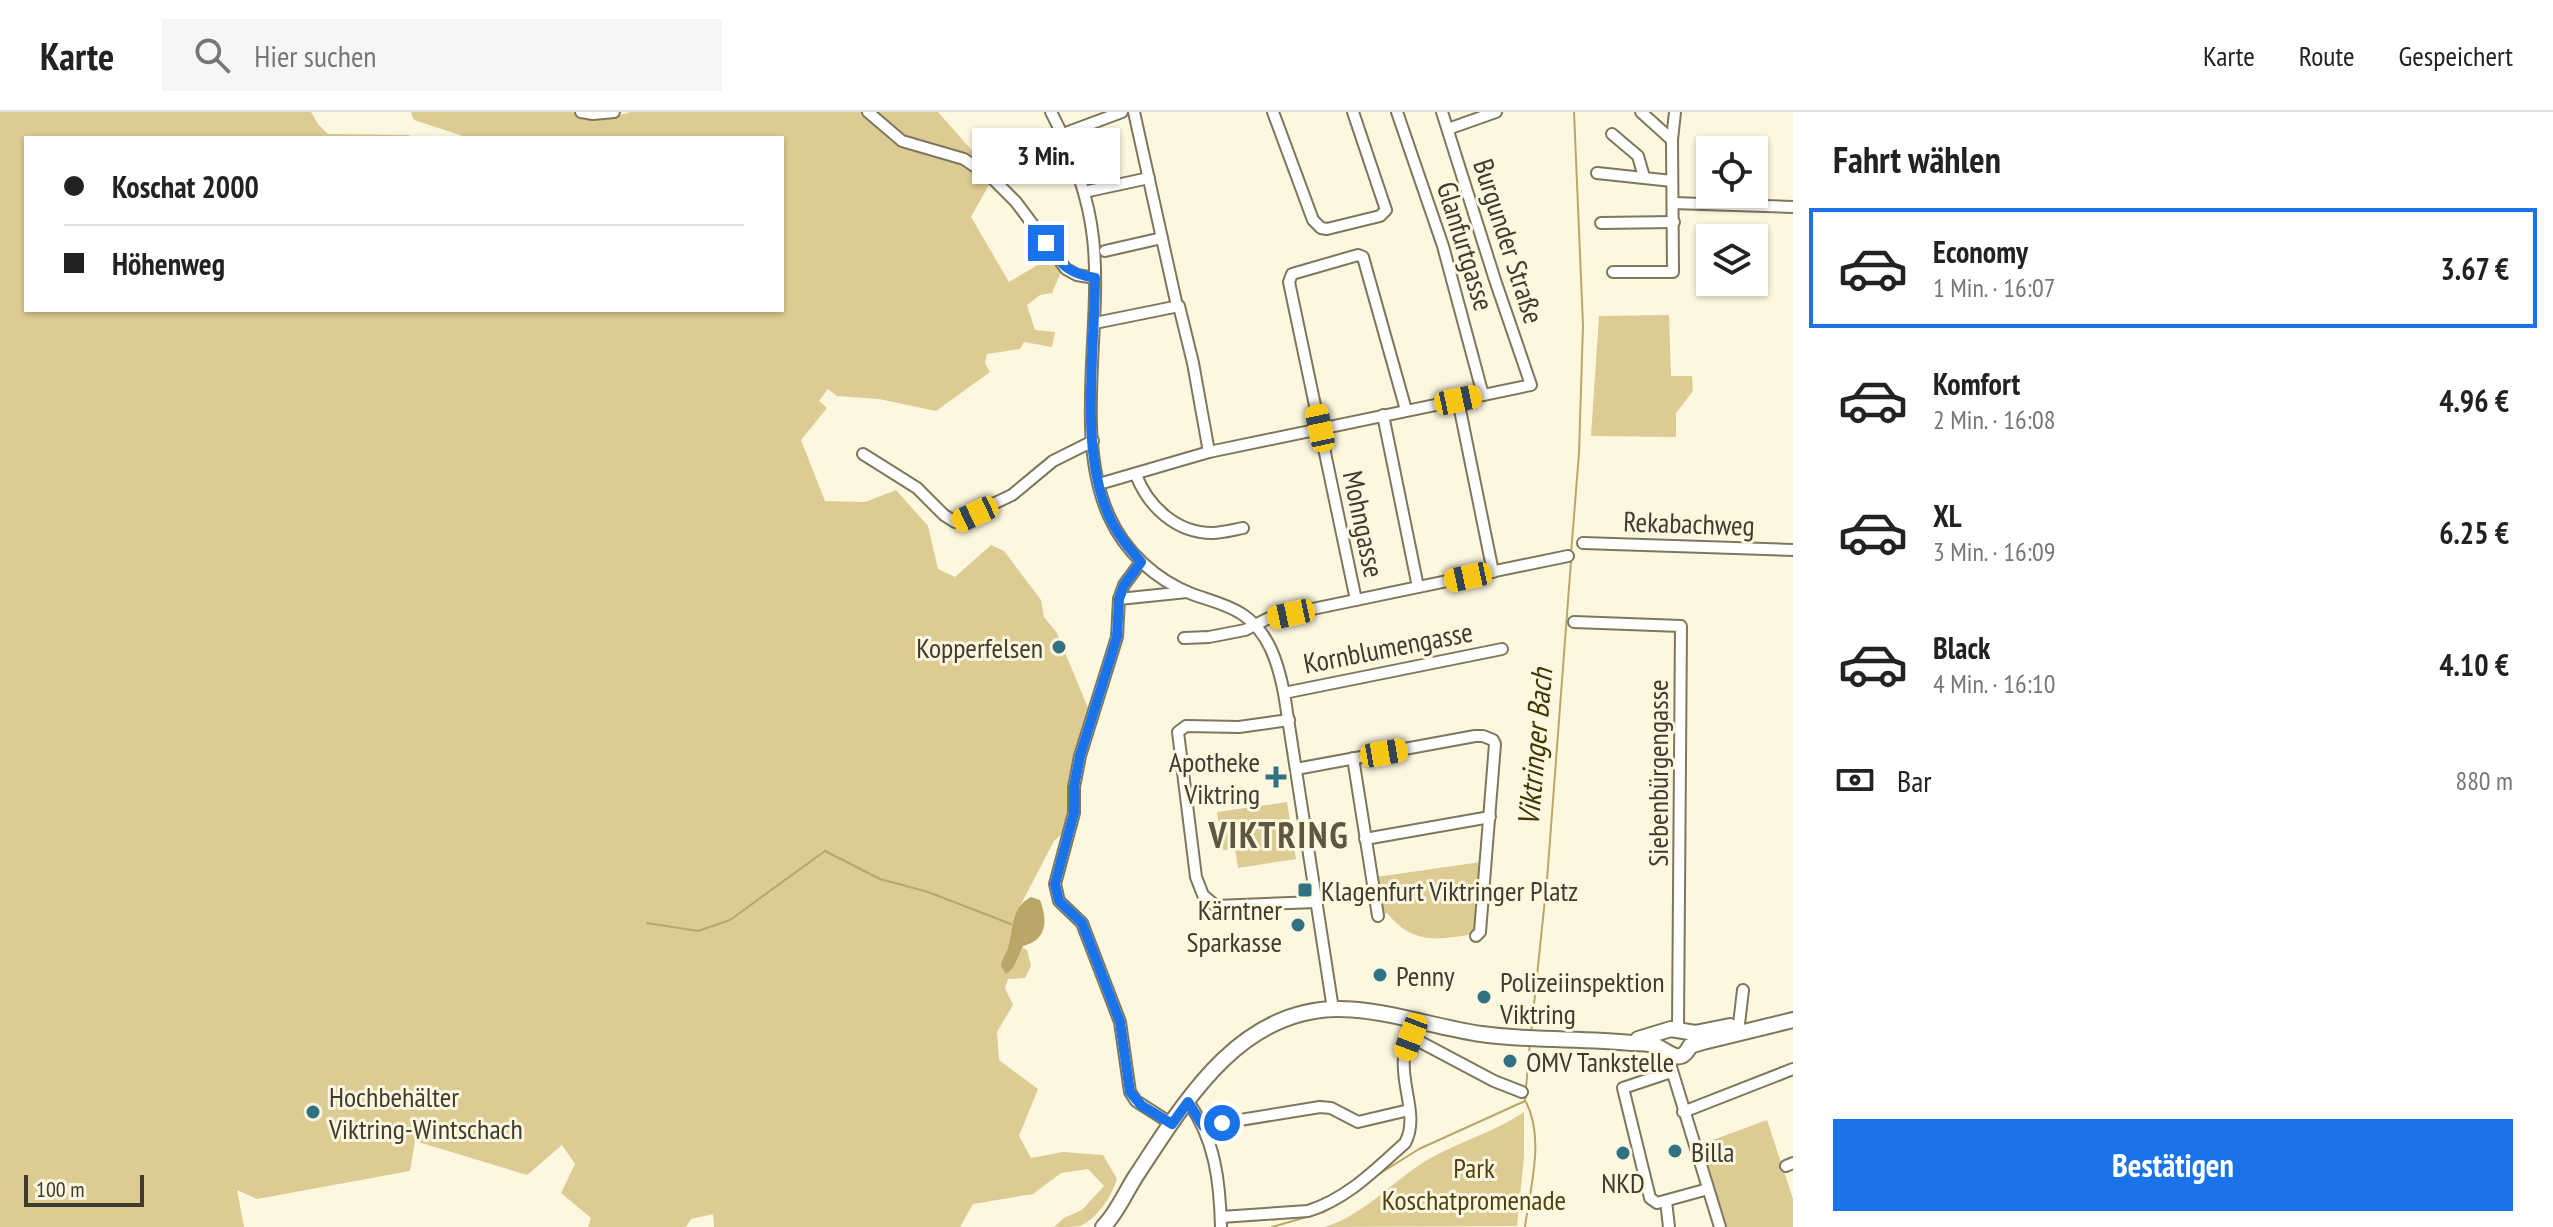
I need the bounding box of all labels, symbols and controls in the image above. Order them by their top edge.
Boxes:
search box [162,19,722,91]
text: Karte [40,31,114,80]
icon: search [190,33,234,77]
text: Hier suchen [254,36,376,75]
text: Karte [2203,37,2255,74]
text: Route [2299,37,2354,74]
text: Gespeichert [2398,37,2513,74]
callout: 3 Min. [972,127,1120,183]
map controls [1696,136,1768,296]
button: locate [1696,136,1768,208]
text: Fahrt wählen [1833,136,2001,183]
text: 3 Min. [1017,139,1075,172]
street label: Burgunder Straße [1465,154,1553,328]
text: Koschat 2000 [112,167,259,206]
street label: Glanfurtgasse [1429,177,1503,315]
button: layers [1696,224,1768,296]
route end [1028,225,1064,261]
icon: car [1837,232,1909,304]
text: Economy [1933,232,2028,271]
text: Höhenweg [112,244,225,283]
text: 3.67 € [2440,249,2509,288]
text: 1 Min. · 16:07 [1933,271,2055,304]
icon: car [1837,364,1909,436]
text: Komfort [1933,364,2020,403]
text: 4.96 € [2439,381,2509,420]
car [1432,383,1484,417]
car [1303,402,1337,454]
text: 2 Min. · 16:08 [1933,403,2055,436]
street label: Mohngasse [1335,467,1393,581]
car [948,493,1002,535]
icon: car [1837,496,1909,568]
text: XL [1933,496,1962,535]
street label: Rekabachweg [1623,502,1755,544]
text: 6.25 € [2439,513,2509,552]
text: 3 Min. · 16:09 [1933,535,2055,568]
car [1442,560,1494,594]
car [1265,597,1317,631]
street label: Kornblumengasse [1300,612,1476,682]
icon: car [1837,628,1909,700]
text: Black [1933,628,1990,667]
place label: Kopperfelsen [916,629,1043,666]
marker: Kopperfelsen [1050,638,1068,656]
text: 4.10 € [2439,645,2509,684]
water label: Viktringer Bach [1508,665,1560,827]
text: 4 Min. · 16:10 [1933,667,2055,700]
street label: Siebenbürgengasse [1639,679,1676,867]
car [1358,737,1410,769]
place label: Apotheke Viktring [1169,743,1260,812]
icon: cash [1833,758,1877,802]
text: Bar [1897,761,1931,800]
text: 880 m [2455,764,2513,797]
marker: Apotheke Viktring [1267,768,1285,786]
district label: VIKTRING [1207,811,1350,858]
place label: Klagenfurt Viktringer Platz [1321,872,1578,909]
marker: Klagenfurt Viktringer Platz [1296,881,1314,899]
place label: Kärntner Sparkasse [1186,891,1282,960]
marker: Kärntner Sparkasse [1289,916,1307,934]
place label: Penny [1396,957,1455,994]
place label: Polizeiinspektion Viktring [1499,963,1665,1032]
marker: Penny [1371,966,1389,984]
marker: Polizeiinspektion Viktring [1475,988,1493,1006]
car [1391,1010,1431,1064]
place label: OMV Tankstelle [1526,1043,1674,1080]
marker: OMV Tankstelle [1501,1052,1519,1070]
place label: Hochbehälter Viktring-Wintschach [328,1078,523,1147]
marker: Hochbehälter Viktring-Wintschach [304,1103,322,1121]
route start [1204,1105,1240,1141]
button: Bestätigen [1833,1119,2513,1211]
place label: Billa [1691,1133,1735,1170]
marker: Billa [1666,1142,1684,1160]
marker: NKD [1614,1144,1632,1162]
park label: Park Koschatpromenade [1382,1149,1566,1218]
place label: NKD [1601,1164,1645,1201]
scale bar [24,1171,144,1207]
text: 100 m [36,1175,85,1203]

